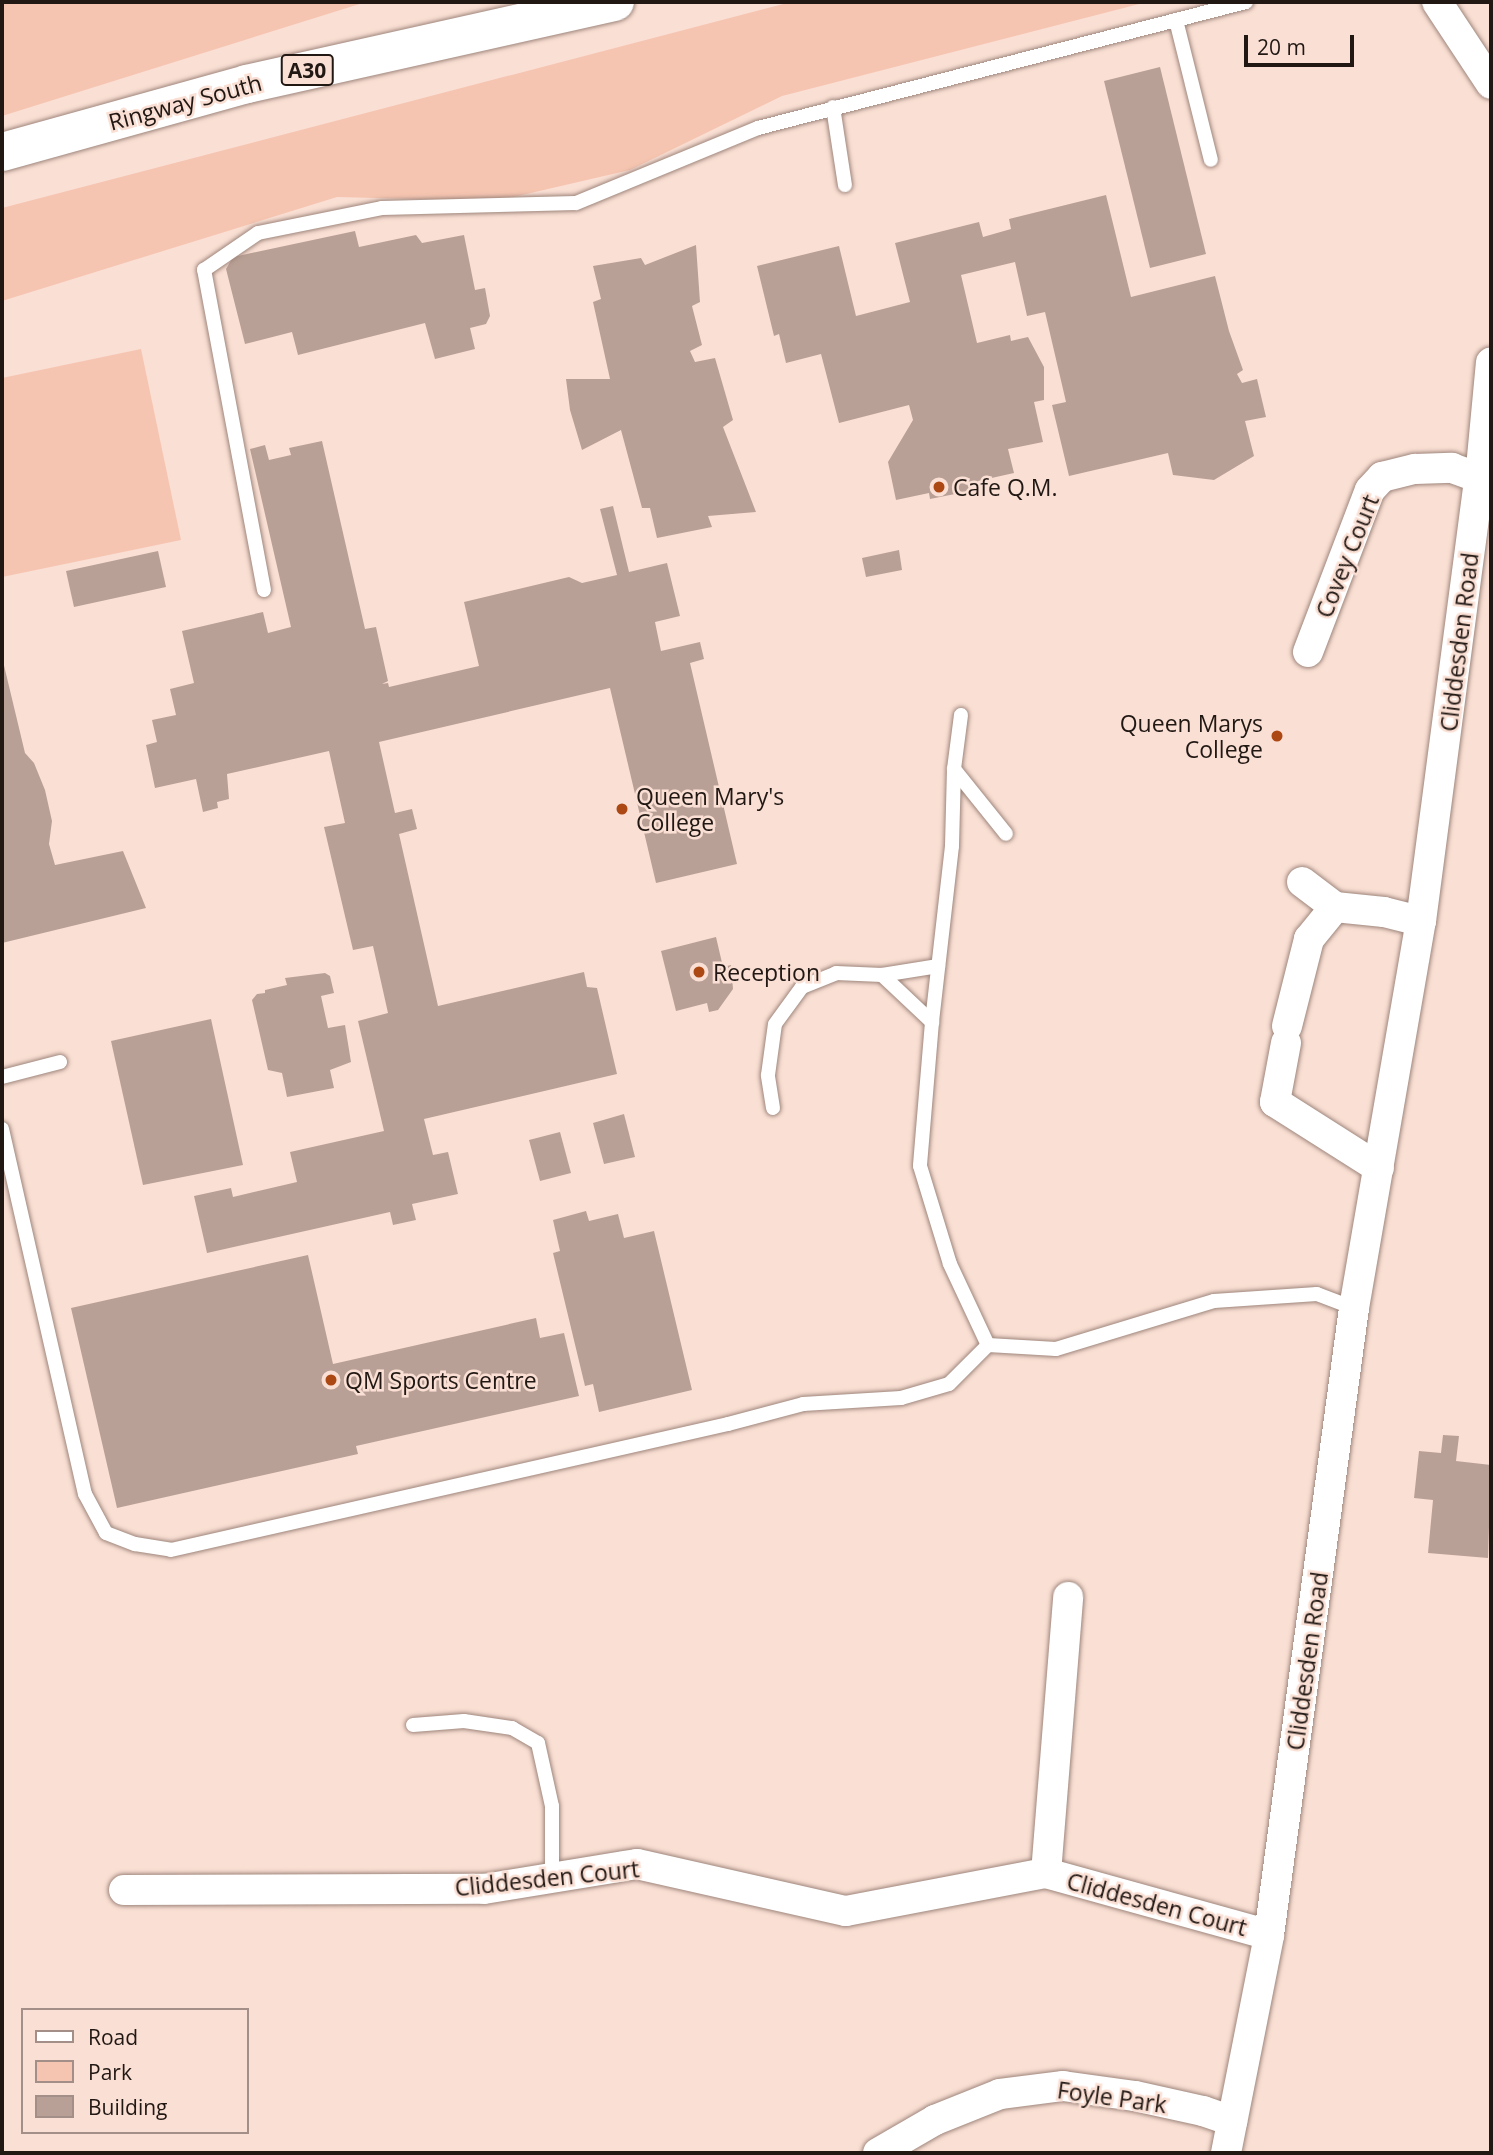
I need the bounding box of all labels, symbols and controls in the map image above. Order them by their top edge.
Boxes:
scale bar [1248,21,1358,65]
text: 20 m [1257,33,1306,61]
road number: A30 [279,52,335,88]
street label: Ringway South [105,68,265,136]
place label: Cafe Q.M. [953,473,1058,501]
marker: Cafe Q.M. [931,479,947,495]
street label: Covey Court [1310,490,1384,622]
street label: Cliddesden Road [1434,551,1484,733]
place label: Queen Marys College [1120,709,1263,763]
marker: Queen Marys College [1269,728,1285,744]
place label: Queen Mary's College [636,782,784,836]
marker: Queen Mary's College [614,801,630,817]
place label: Reception [713,958,820,986]
marker: Reception [691,964,707,980]
place label: QM Sports Centre [345,1366,537,1394]
marker: QM Sports Centre [323,1372,339,1388]
street label: Cliddesden Road [1281,1570,1333,1752]
street label: Cliddesden Court [453,1855,641,1901]
street label: Cliddesden Court [1064,1867,1250,1941]
legend [21,2008,248,2134]
text: Road [88,2023,138,2051]
text: Park [88,2058,132,2086]
street label: Foyle Park [1056,2076,1168,2118]
text: Building [88,2093,167,2121]

